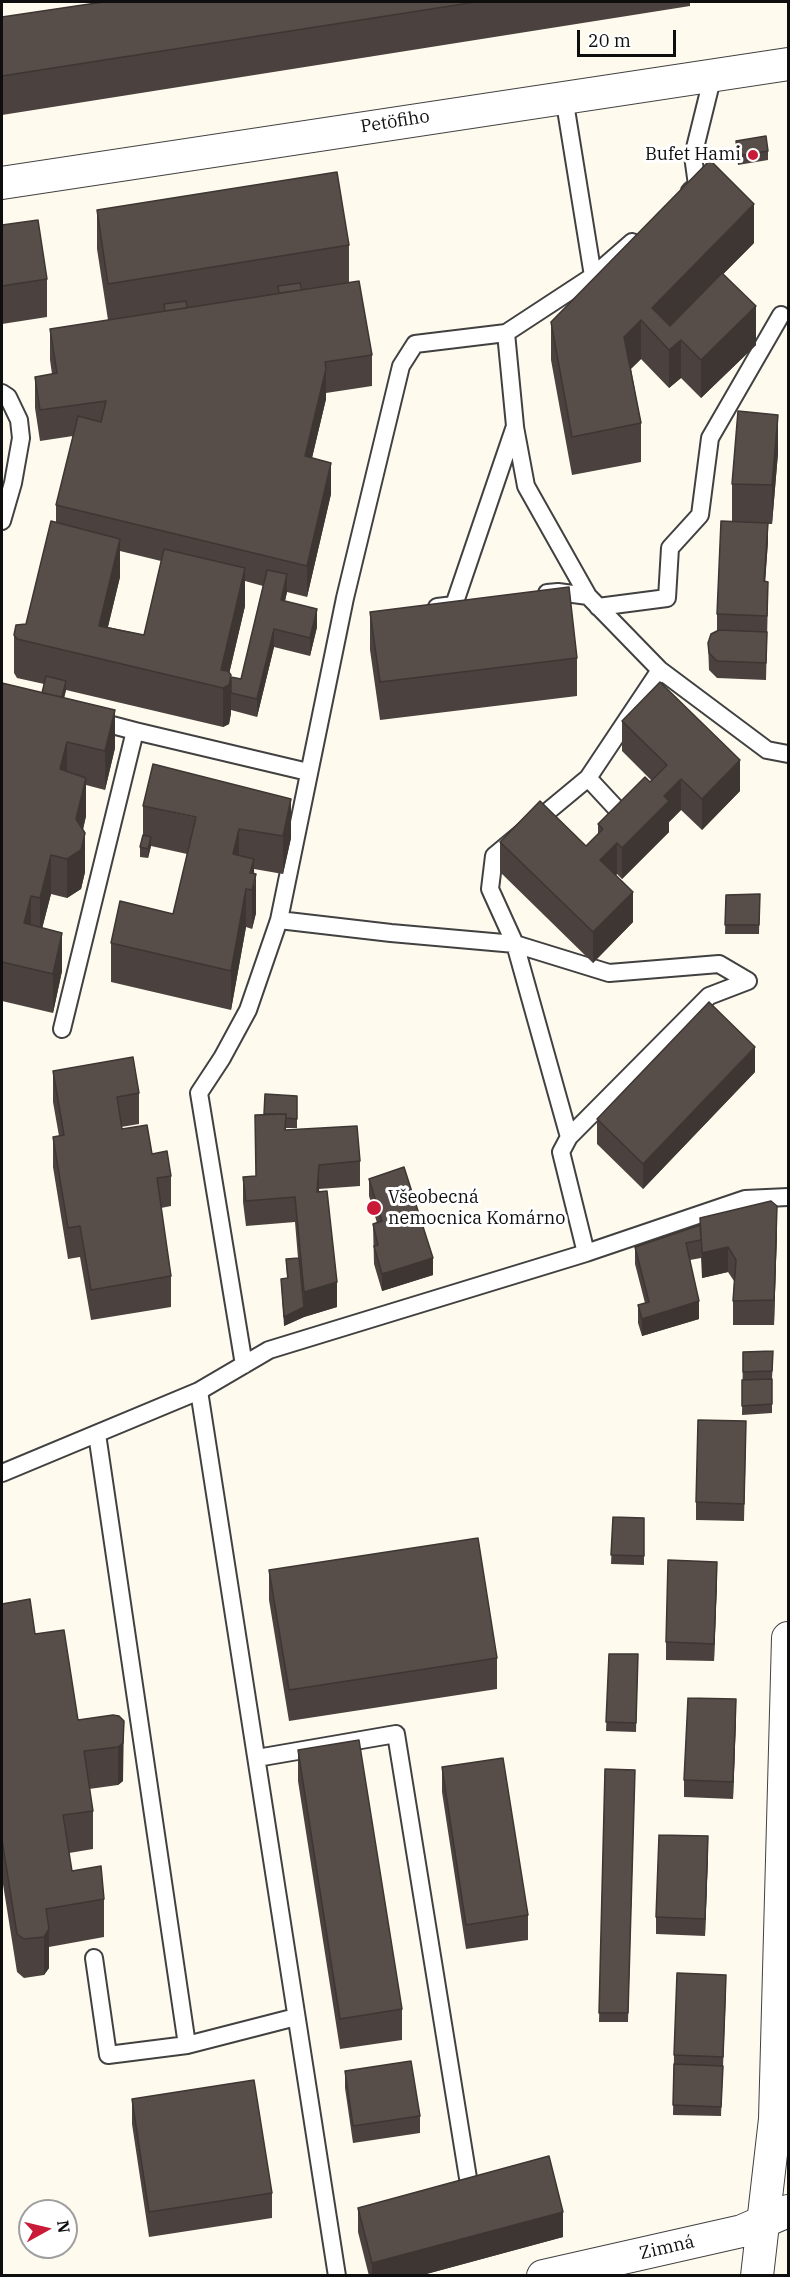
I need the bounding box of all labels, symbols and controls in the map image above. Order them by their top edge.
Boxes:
scale bar [580,18,679,56]
text: 20 m [588,29,631,52]
street label: Petöfiho [359,106,431,138]
place label: Bufet Hami [645,144,741,166]
marker: Bufet Hami [746,148,760,162]
place label: Všeobecná nemocnica Komárno [388,1187,565,1230]
marker: Všeobecná nemocnica Komárno [365,1199,383,1217]
north arrow [18,2199,78,2259]
text: N [53,2219,75,2234]
street label: Zimná [637,2231,697,2265]

